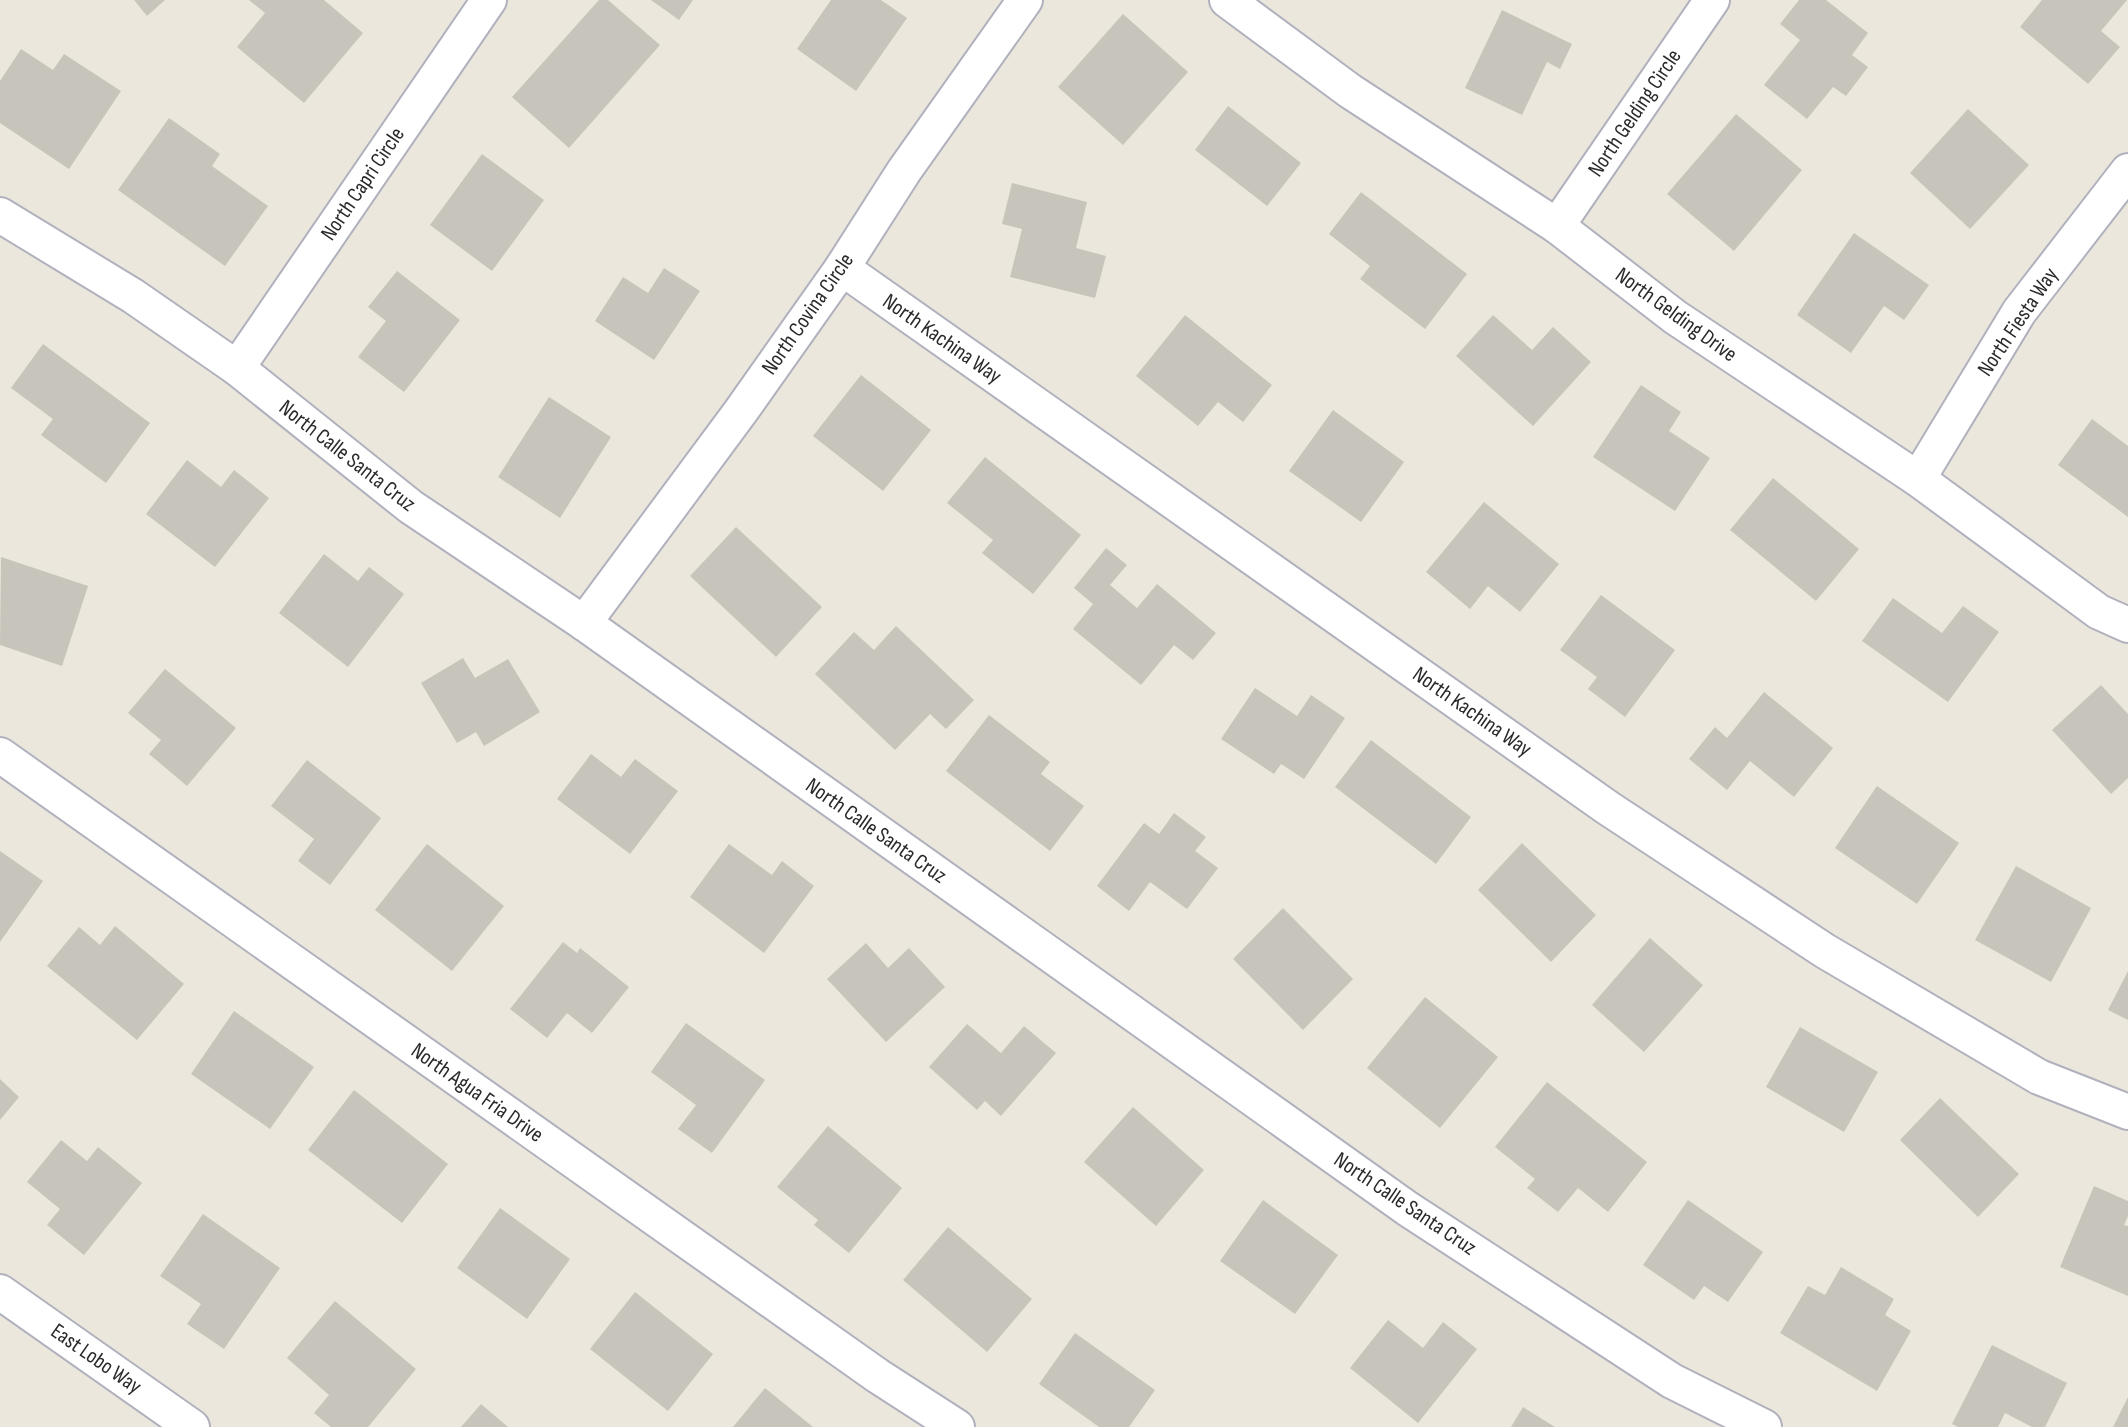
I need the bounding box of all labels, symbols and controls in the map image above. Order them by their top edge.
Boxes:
street label: North Gelding Circle [1582,44,1688,182]
street label: North Capri Circle [315,122,411,246]
street label: North Covina Circle [756,248,860,380]
street label: North Gelding Drive [1610,262,1742,368]
street label: North Fiesta Way [1972,262,2064,381]
street label: North Kachina Way [877,288,1007,390]
street label: North Calle Santa Cruz [273,394,421,518]
street label: North Kachina Way [1407,661,1537,763]
street label: North Calle Santa Cruz [800,772,952,890]
street label: North Agua Fria Drive [406,1037,548,1149]
street label: North Calle Santa Cruz [1329,1146,1481,1262]
street label: East Lobo Way [45,1318,147,1400]

